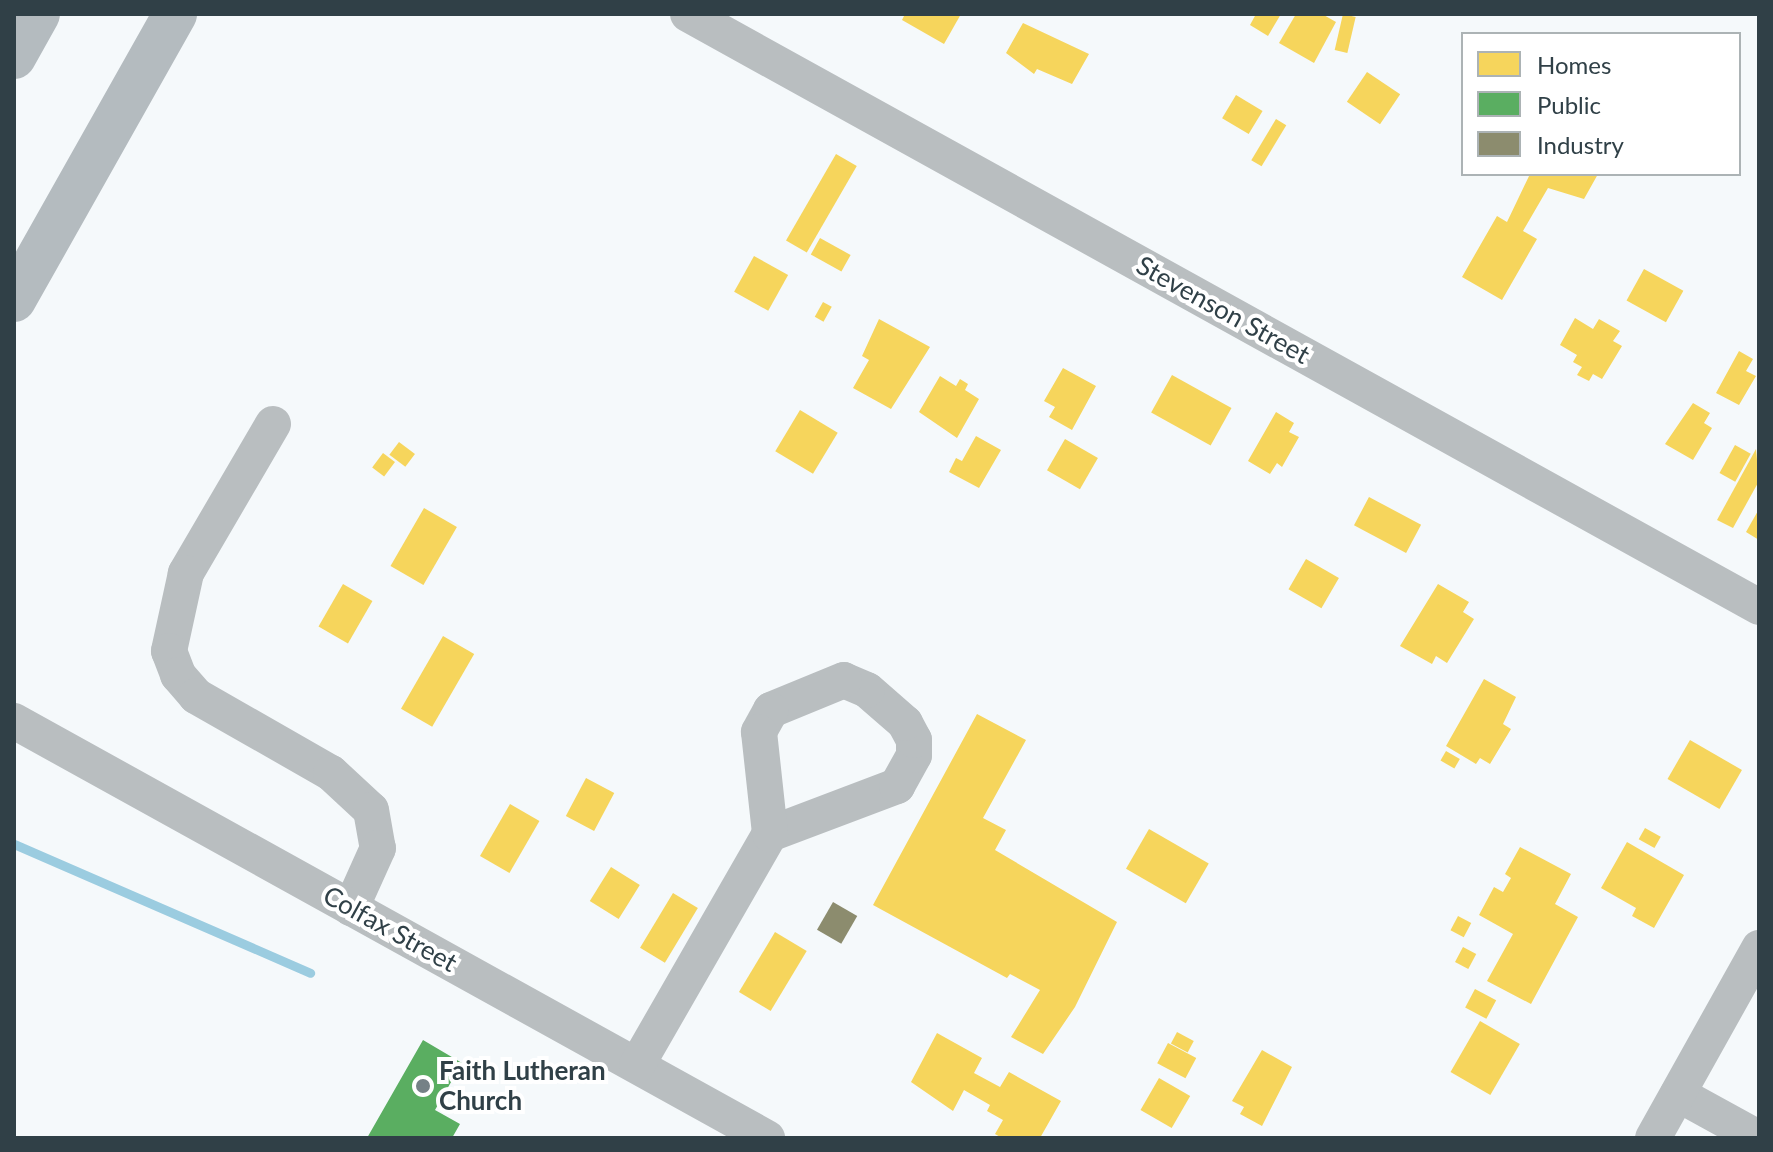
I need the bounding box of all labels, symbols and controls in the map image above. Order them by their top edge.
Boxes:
legend [1461,32,1741,176]
text: Homes [1537,50,1611,79]
text: Public [1537,90,1601,119]
text: Industry [1537,130,1624,159]
street label: Stevenson Street [1131,250,1315,370]
street label: Colfax Street [318,879,462,979]
place label: Faith Lutheran Church [439,1055,606,1116]
marker: Faith Lutheran Church [414,1077,432,1095]

